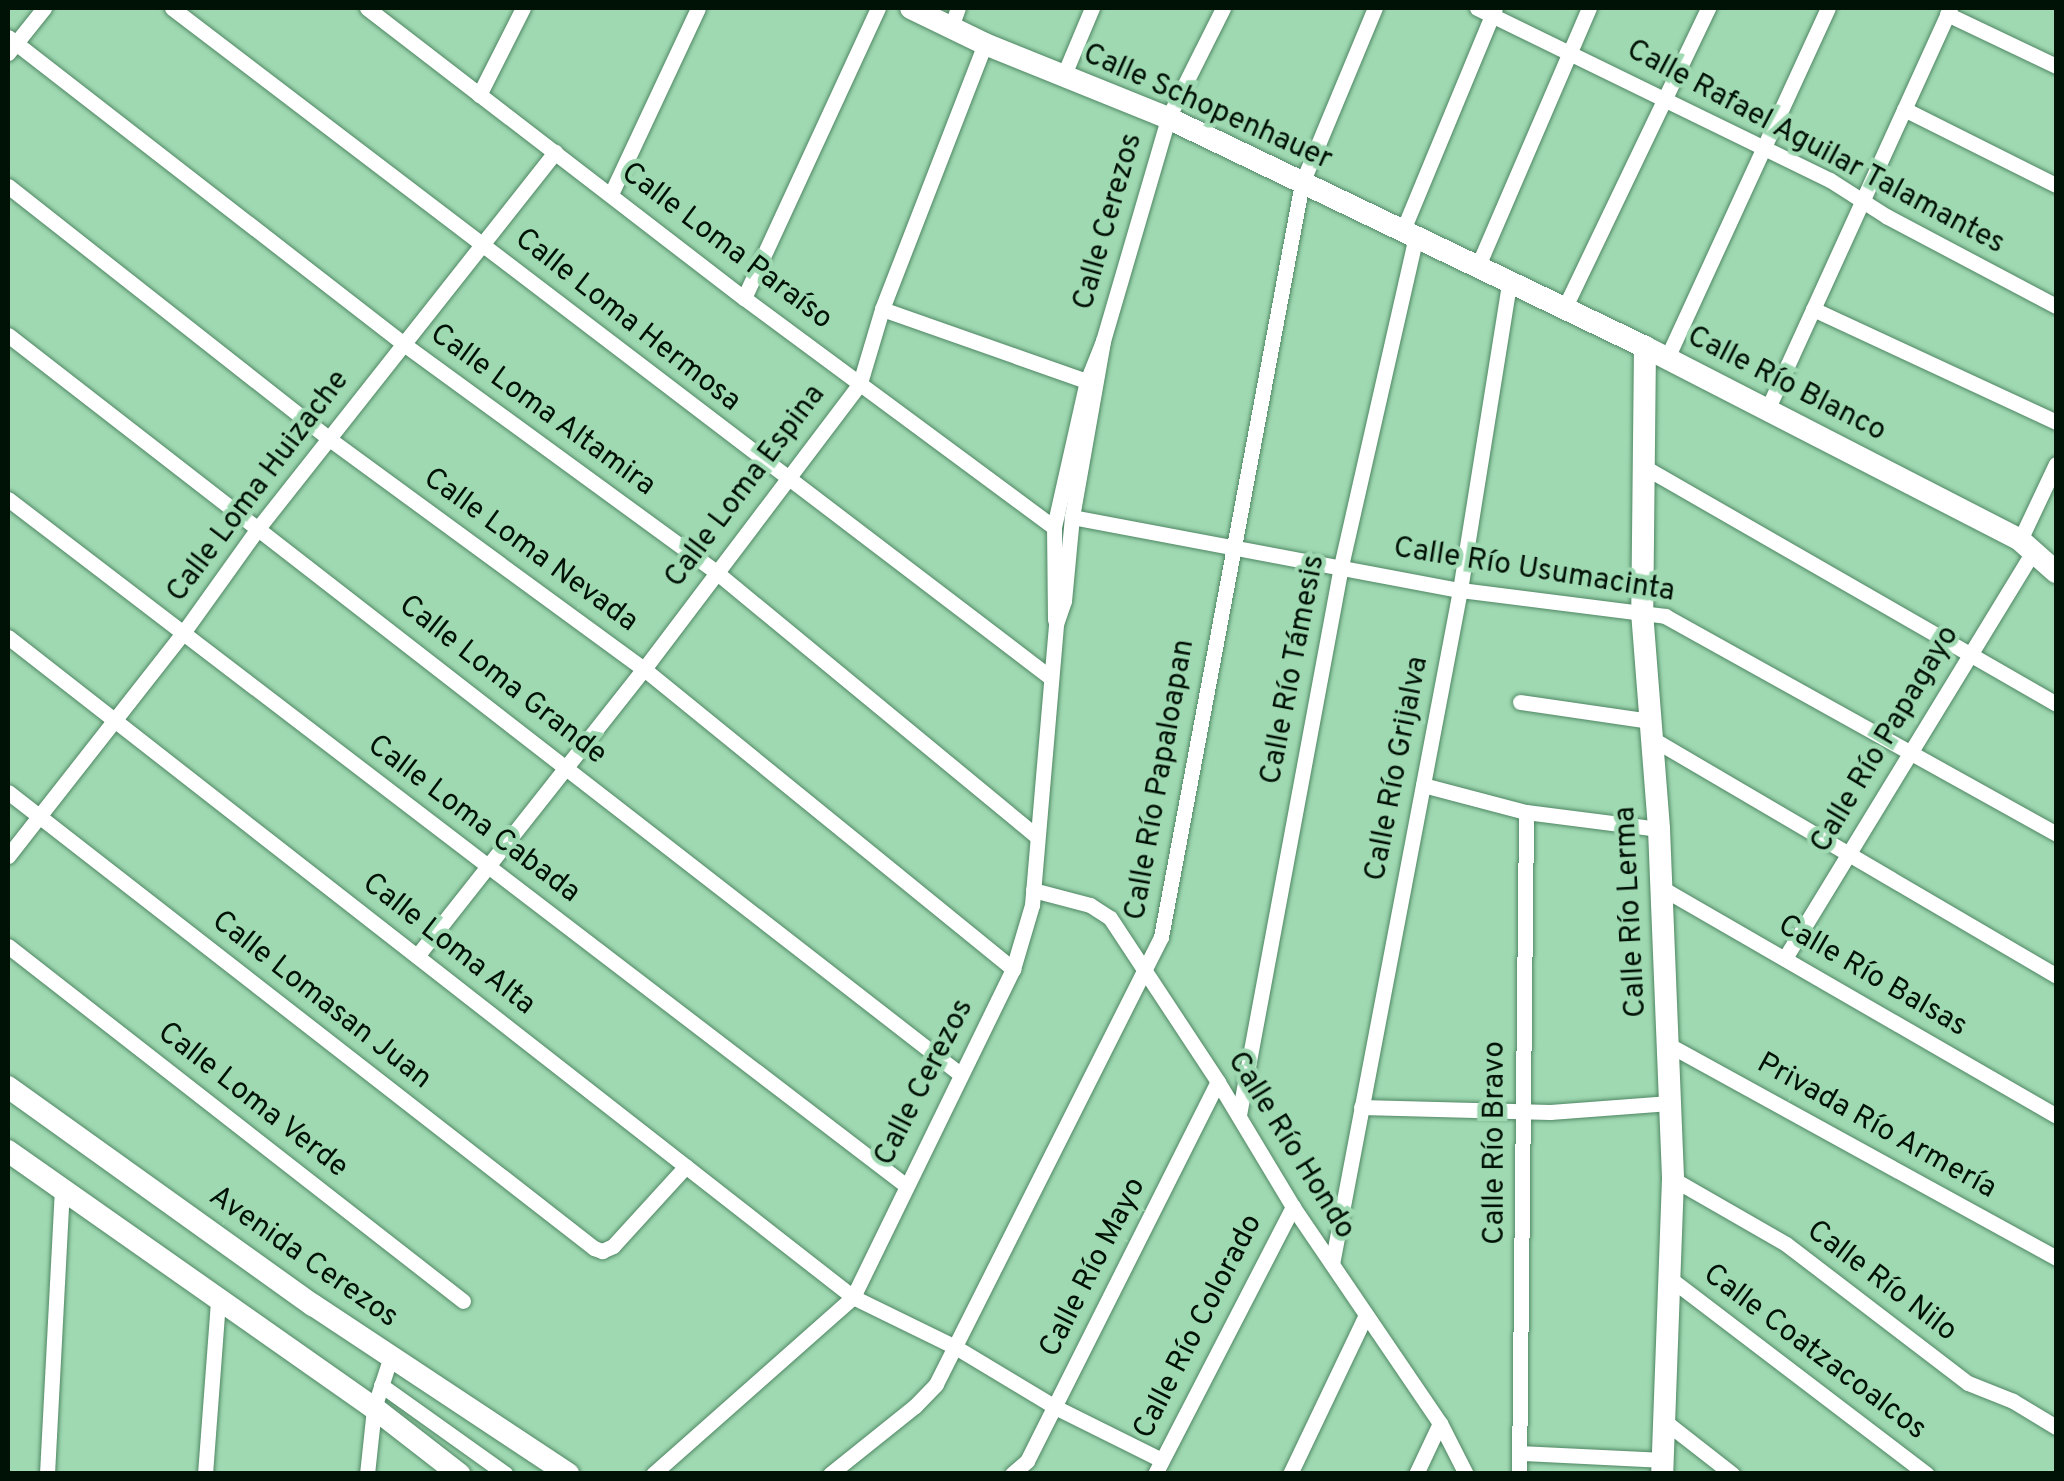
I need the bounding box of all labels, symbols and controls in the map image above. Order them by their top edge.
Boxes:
street label: Calle Rafael Aguilar Talamantes [1619,32,2011,264]
street label: Calle Schopenhauer [1077,37,1337,179]
street label: Calle Cerezos [1067,129,1151,315]
street label: Calle Loma Paraíso [613,156,839,338]
street label: Calle Loma Hermosa [507,222,747,420]
street label: Calle Loma Altamira [422,317,662,505]
street label: Calle Río Blanco [1680,319,1892,451]
street label: Calle Loma Huizache [160,364,358,610]
street label: Calle Loma Espina [658,378,834,596]
street label: Calle Loma Nevada [416,461,644,641]
street label: Calle Río Usumacinta [1391,531,1677,611]
street label: Calle Río Támesis [1254,552,1334,788]
street label: Calle Loma Grande [391,589,613,773]
street label: Calle Río Papagayo [1804,620,1968,860]
street label: Calle Río Papaloapan [1119,637,1203,923]
street label: Calle Río Grijalva [1359,654,1437,884]
street label: Calle Loma Cabada [359,728,587,912]
street label: Calle Río Lerma [1608,805,1656,1019]
street label: Calle Loma Alta [354,866,542,1024]
street label: Calle Lomasan Juan [204,904,438,1098]
street label: Calle Río Balsas [1771,908,1973,1046]
street label: Calle Cerezos [868,994,982,1172]
street label: Calle Loma Verde [149,1015,355,1187]
street label: Calle Río Bravo [1478,1041,1514,1245]
street label: Calle Río Hondo [1218,1046,1362,1246]
street label: Privada Río Armería [1749,1046,2003,1208]
street label: Calle Río Mayo [1033,1172,1155,1364]
street label: Avenida Cerezos [201,1179,405,1337]
street label: Calle Río Colorado [1127,1209,1271,1445]
street label: Calle Río Nilo [1799,1214,1963,1350]
street label: Calle Coatzacoalcos [1695,1257,1933,1449]

